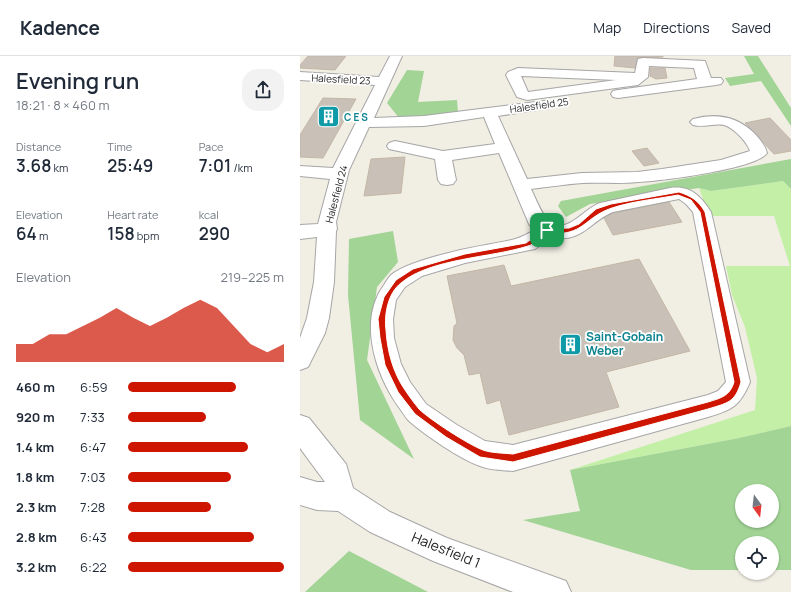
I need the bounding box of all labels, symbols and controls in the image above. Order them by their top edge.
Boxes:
text: Kadence [20,15,100,41]
text: Map [593,18,621,37]
text: Directions [643,18,710,37]
text: Saved [732,18,771,37]
text: Evening run [16,66,139,96]
button: share [242,69,284,111]
street label: Halesfield 23 [311,70,371,88]
street label: Halesfield 25 [509,94,570,116]
text: 18:21 · 8 × 460 m [16,96,110,114]
building icon: C E S [316,104,342,130]
place label: C E S [344,110,368,124]
text: Distance [16,139,61,154]
text: Time [107,139,132,154]
text: Pace [199,139,224,154]
text: 3.68 [16,154,51,177]
text: 25:49 [107,154,153,177]
text: 7:01 [199,154,231,177]
text: km [51,160,68,175]
text: /km [231,160,252,175]
street label: Halesfield 24 [322,163,350,224]
text: Elevation [16,207,62,222]
text: Heart rate [107,207,158,222]
text: kcal [199,207,219,222]
pin [530,213,564,247]
icon: arrive [536,219,558,241]
text: 64 [16,222,37,245]
text: 158 [107,222,135,245]
text: 290 [199,222,230,245]
text: m [37,228,48,243]
text: bpm [135,228,159,243]
text: Elevation [16,268,71,286]
text: 219–225 m [220,268,284,286]
place label: Saint-Gobain Weber [586,328,663,359]
building icon: Saint-Gobain Weber [558,331,584,357]
text: 460 m [16,378,55,396]
text: 6:59 [80,378,108,396]
text: 920 m [16,408,55,426]
text: 7:33 [80,408,105,426]
text: 1.4 km [16,438,54,456]
text: 6:47 [80,438,106,456]
text: 1.8 km [16,468,54,486]
text: 7:03 [80,468,106,486]
north arrow [735,484,779,528]
map controls [735,484,779,580]
text: 2.3 km [16,498,57,516]
text: 7:28 [80,498,105,516]
street label: Halesfield 1 [409,527,483,572]
text: 2.8 km [16,528,57,546]
text: 6:43 [80,528,107,546]
button: locate [735,536,779,580]
text: 3.2 km [16,558,57,576]
text: 6:22 [80,558,107,576]

